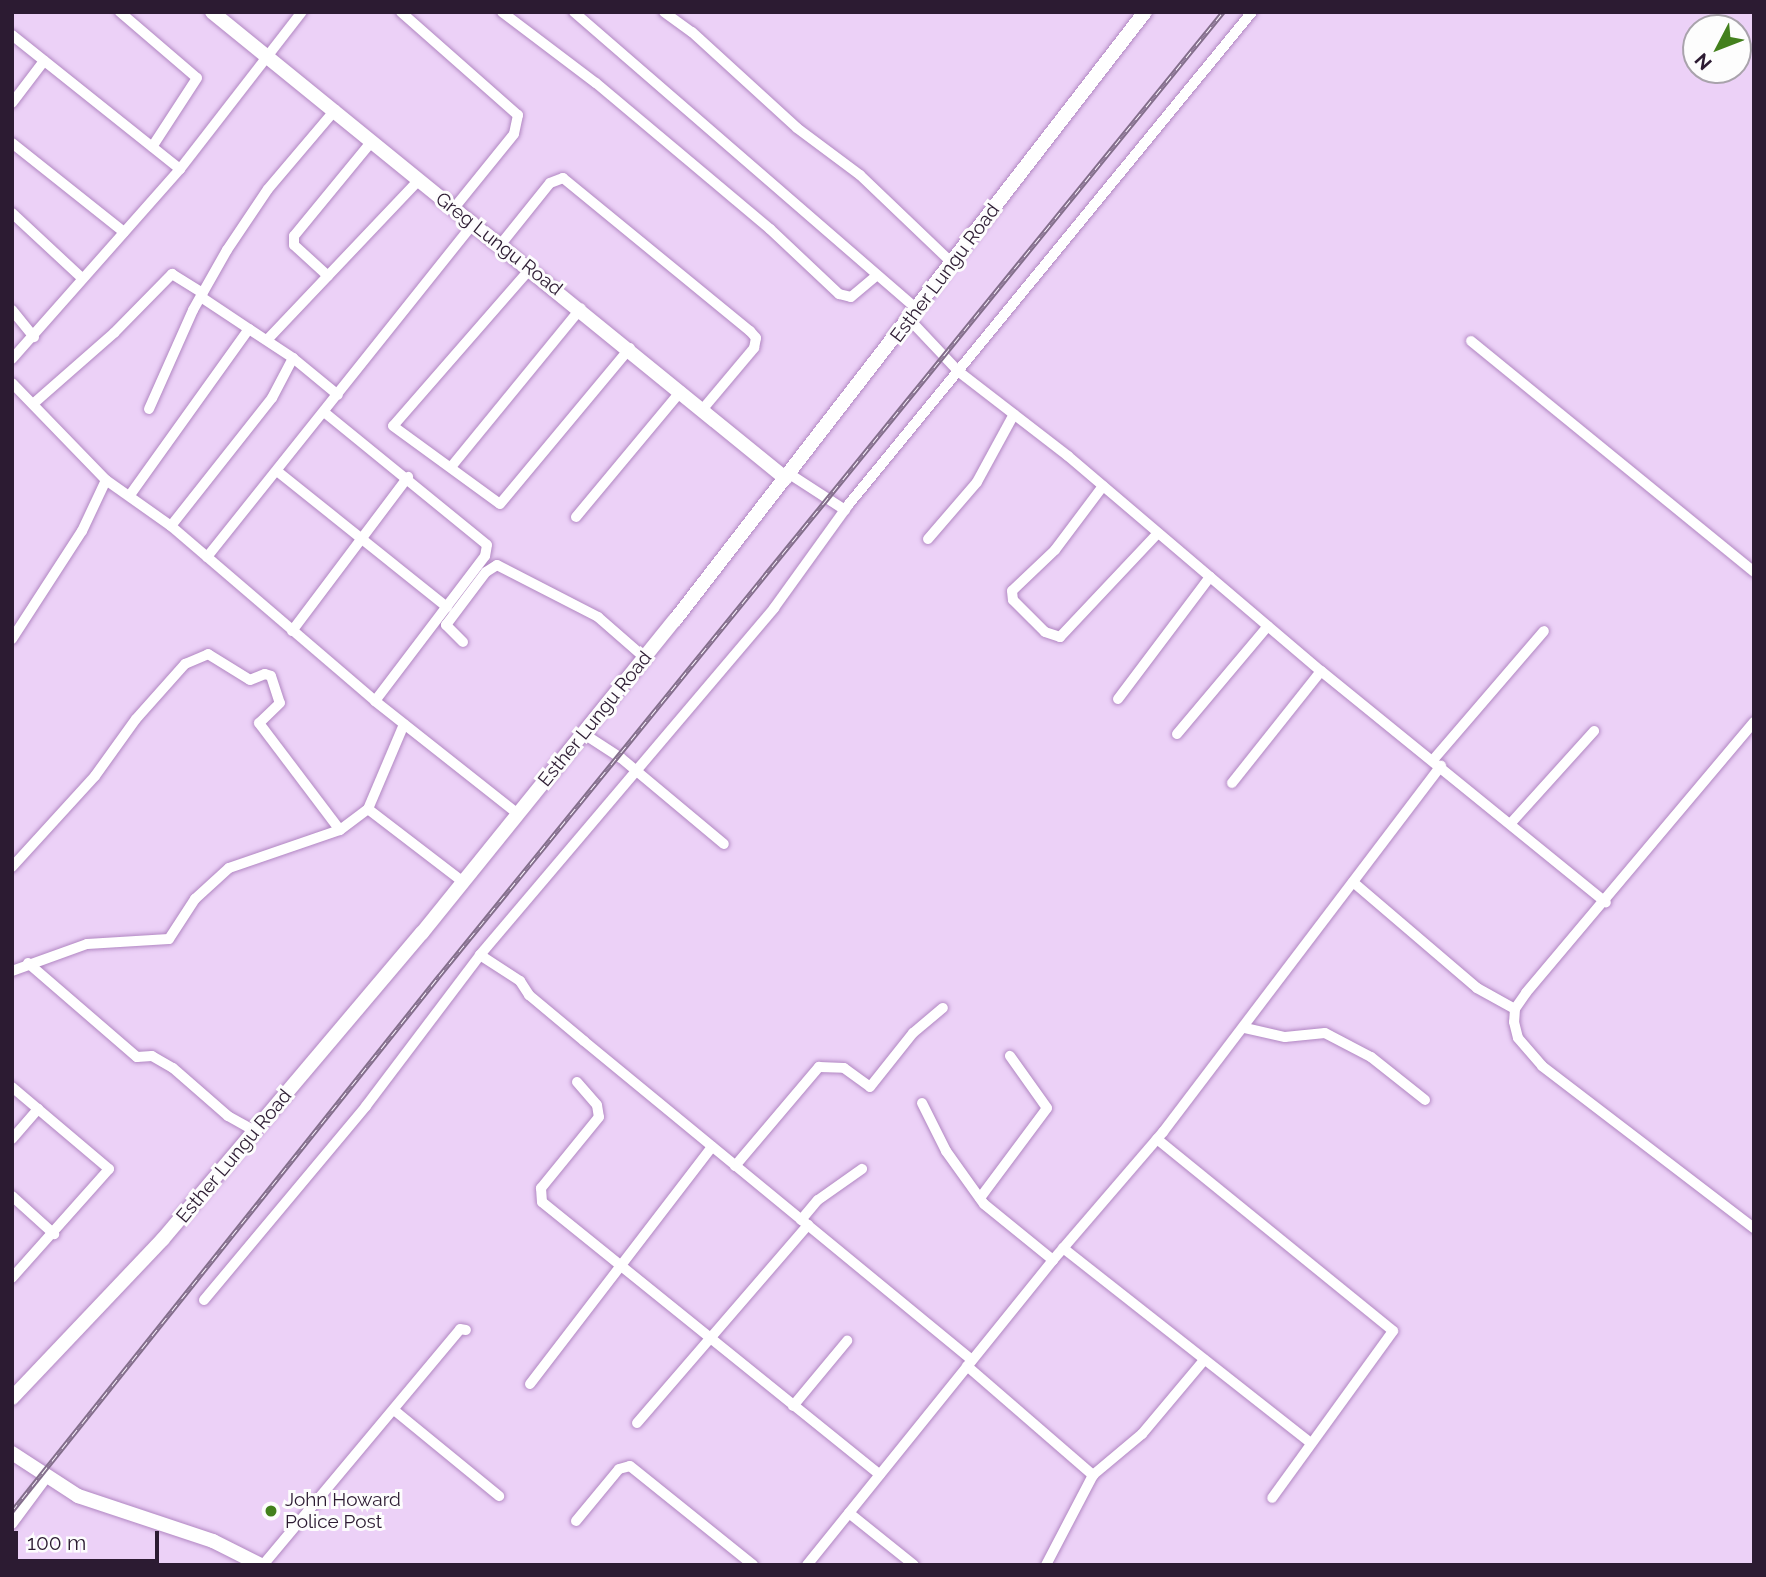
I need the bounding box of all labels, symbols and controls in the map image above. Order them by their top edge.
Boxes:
north arrow [1682,14,1752,84]
text: N [1690,49,1716,74]
street label: Greg Lungu Road [431,187,567,301]
street label: Esther Lungu Road [885,199,1005,347]
street label: Esther Lungu Road [533,647,657,791]
street label: Esther Lungu Road [171,1084,297,1228]
place label: John Howard Police Post [285,1489,401,1533]
marker: John Howard Police Post [263,1503,279,1519]
scale bar [18,1518,163,1562]
text: 100 m [27,1530,86,1555]

